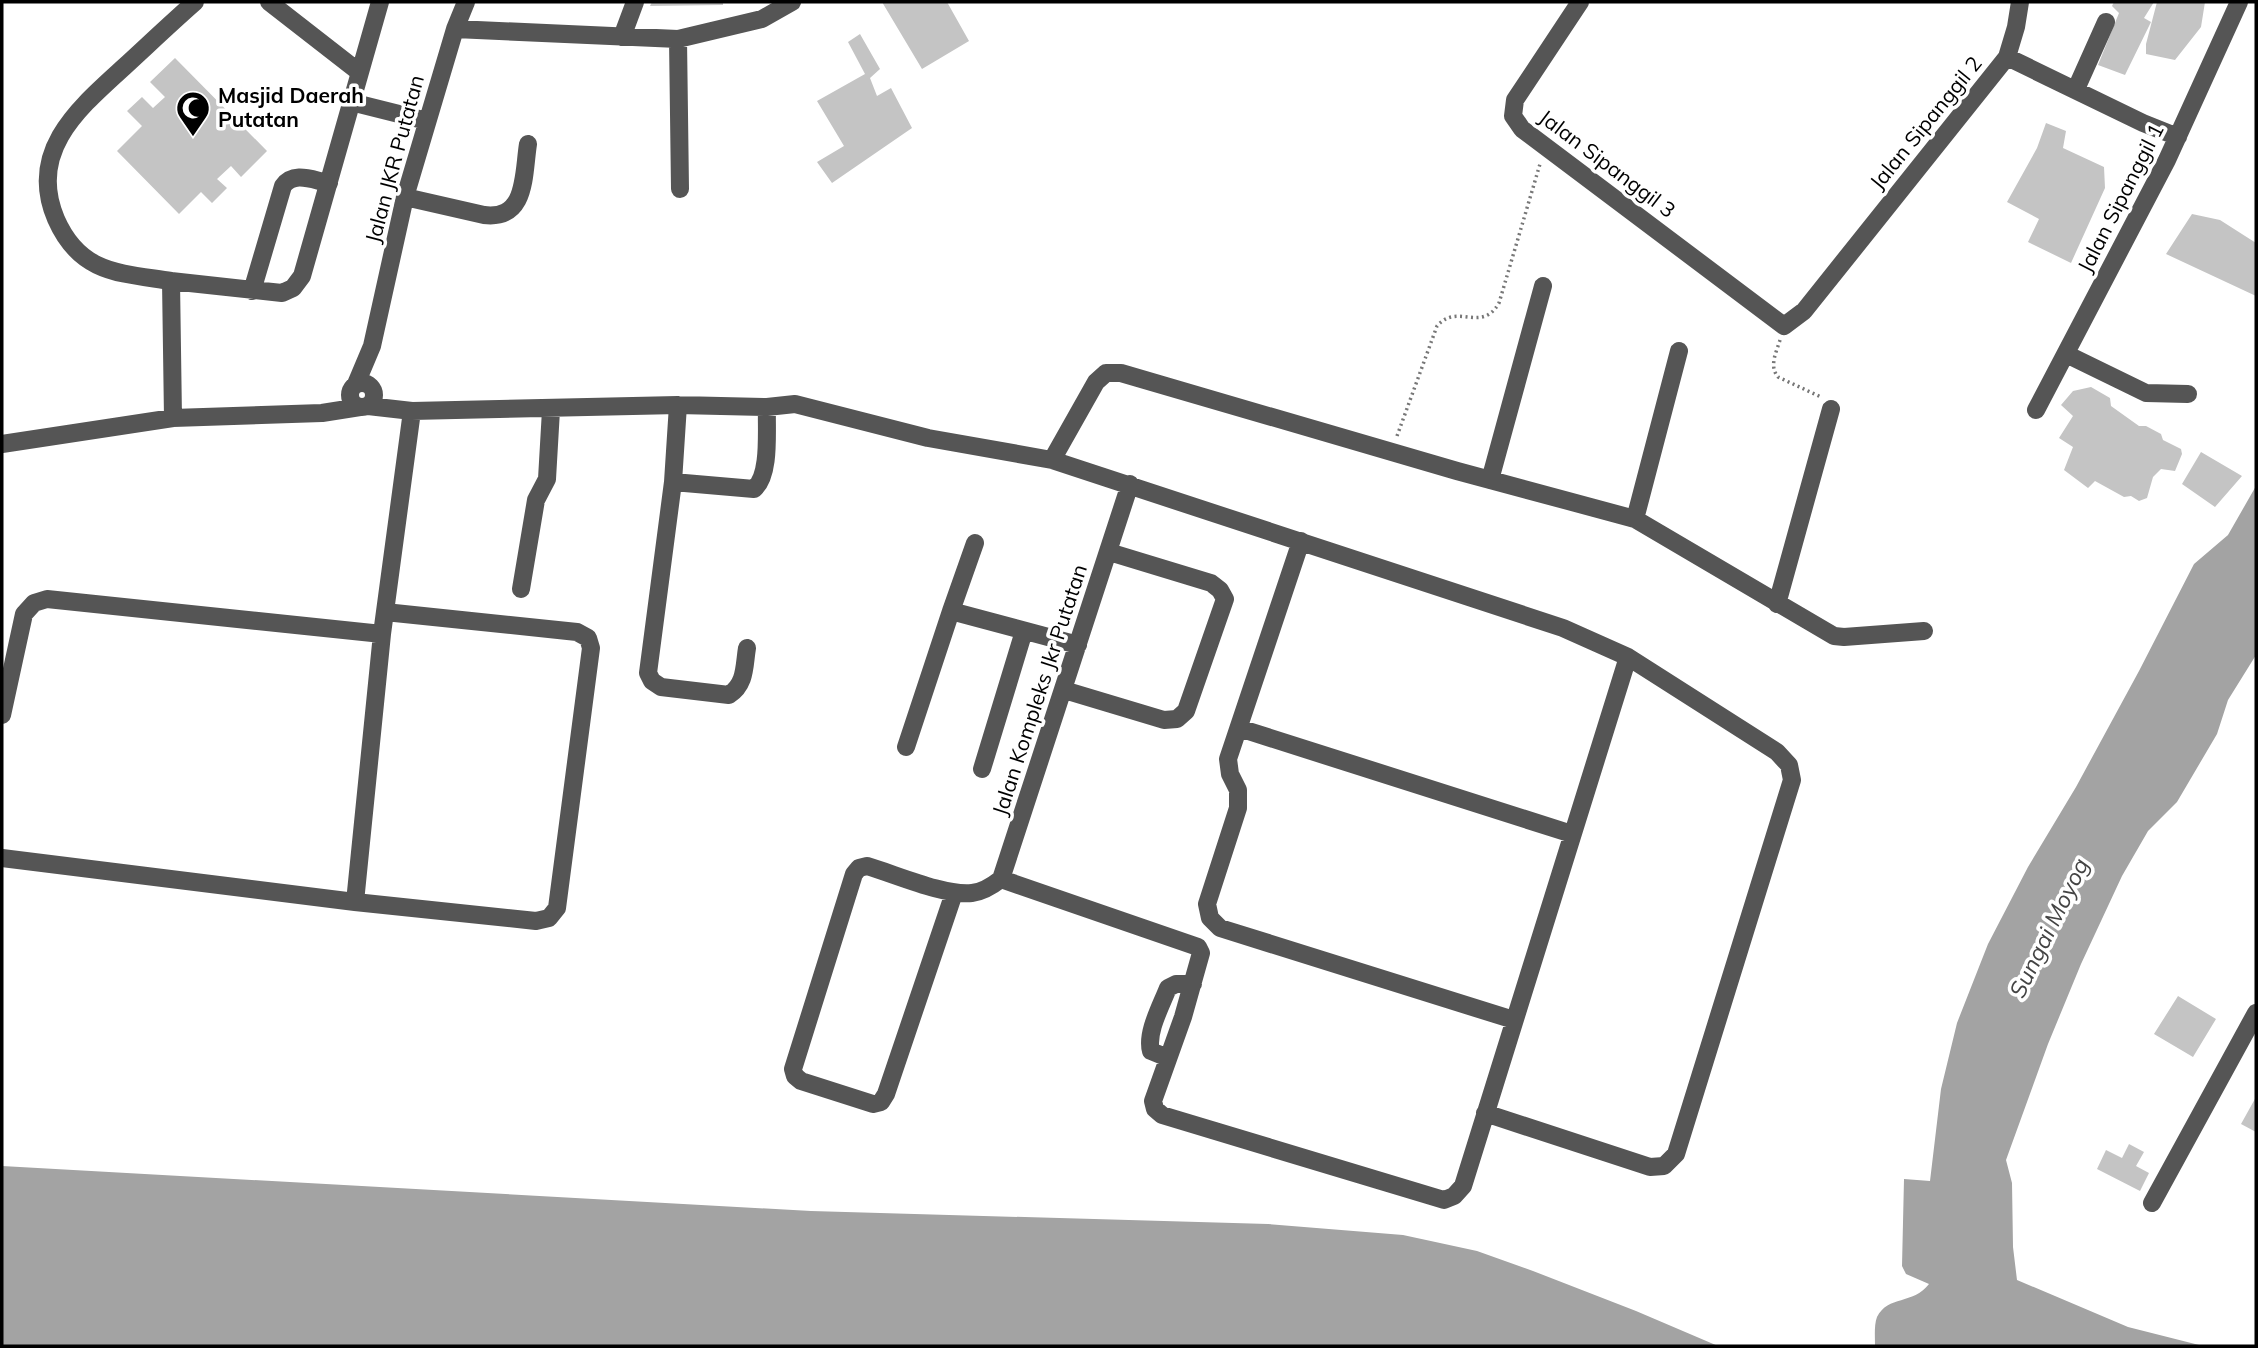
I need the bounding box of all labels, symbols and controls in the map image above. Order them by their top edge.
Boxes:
street label: Jalan Sipanggil 2 [1864,51,1987,194]
street label: Jalan JKR Putatan [359,72,429,246]
place label: Masjid Daerah Putatan [218,82,364,132]
mosque icon: Masjid Daerah Putatan [174,89,212,138]
street label: Jalan Sipanggil 3 [1534,104,1681,223]
street label: Jalan Sipanggil 1 [2071,119,2169,276]
street label: Jalan Kompleks Jkr Putatan [986,561,1092,819]
water label: Sungai Moyog [2002,853,2095,1002]

